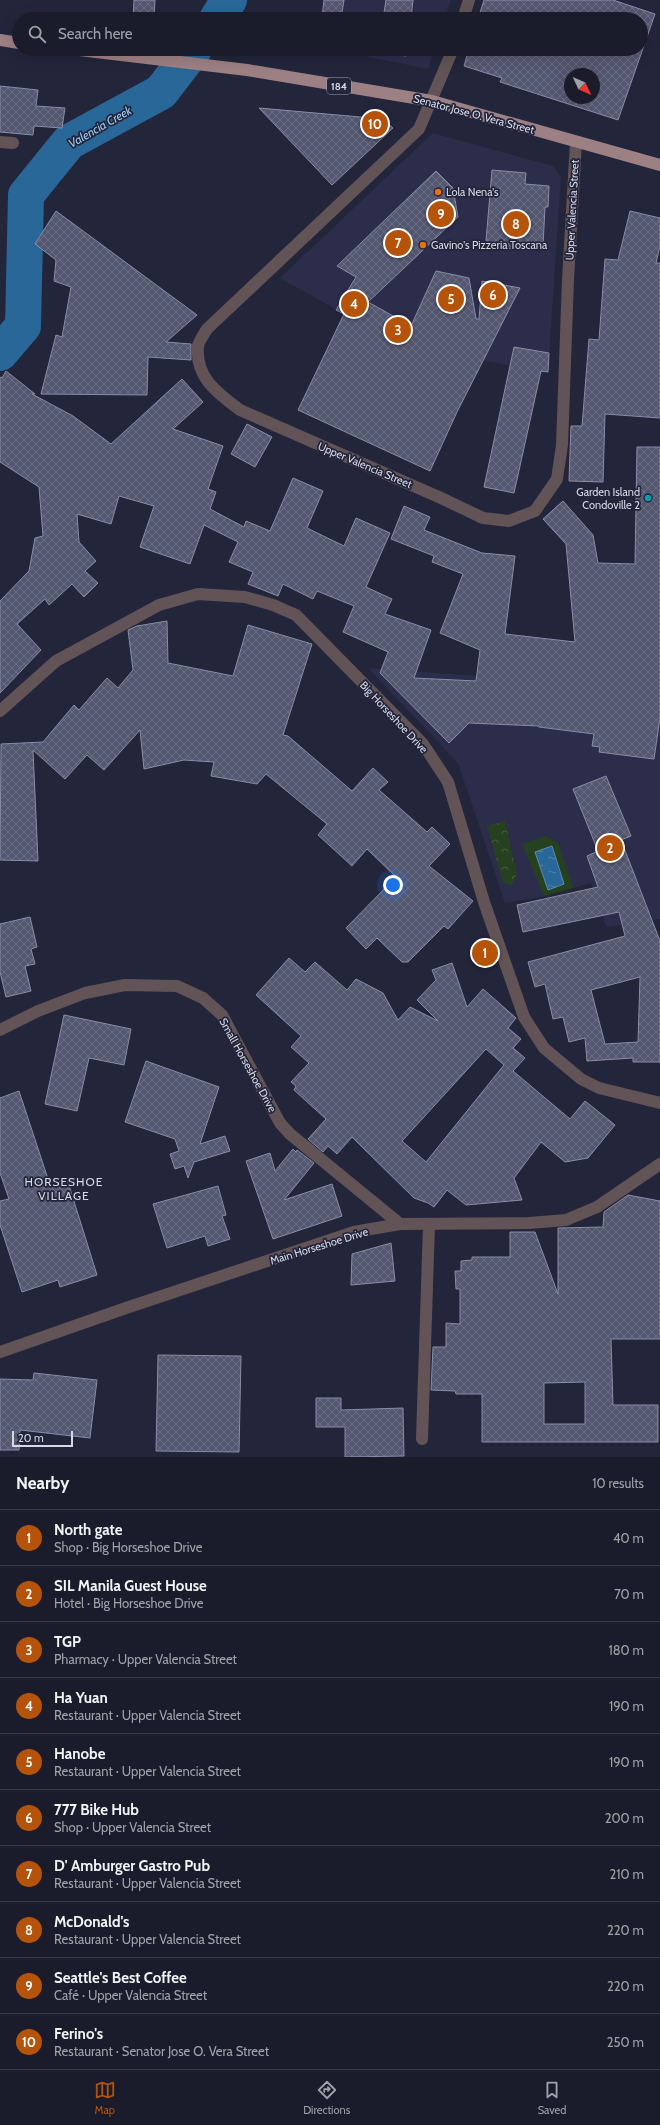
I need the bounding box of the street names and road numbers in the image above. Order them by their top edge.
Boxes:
road number: 184 [327,78,351,94]
street label: Senator Jose O. Vera Street [412,91,536,137]
street label: Upper Valencia Street [562,159,582,261]
street label: Upper Valencia Street [316,439,414,491]
street label: Big Horseshoe Drive [357,678,431,756]
street label: Small Horseshoe Drive [216,1015,280,1115]
street label: Main Horseshoe Drive [268,1224,370,1268]

